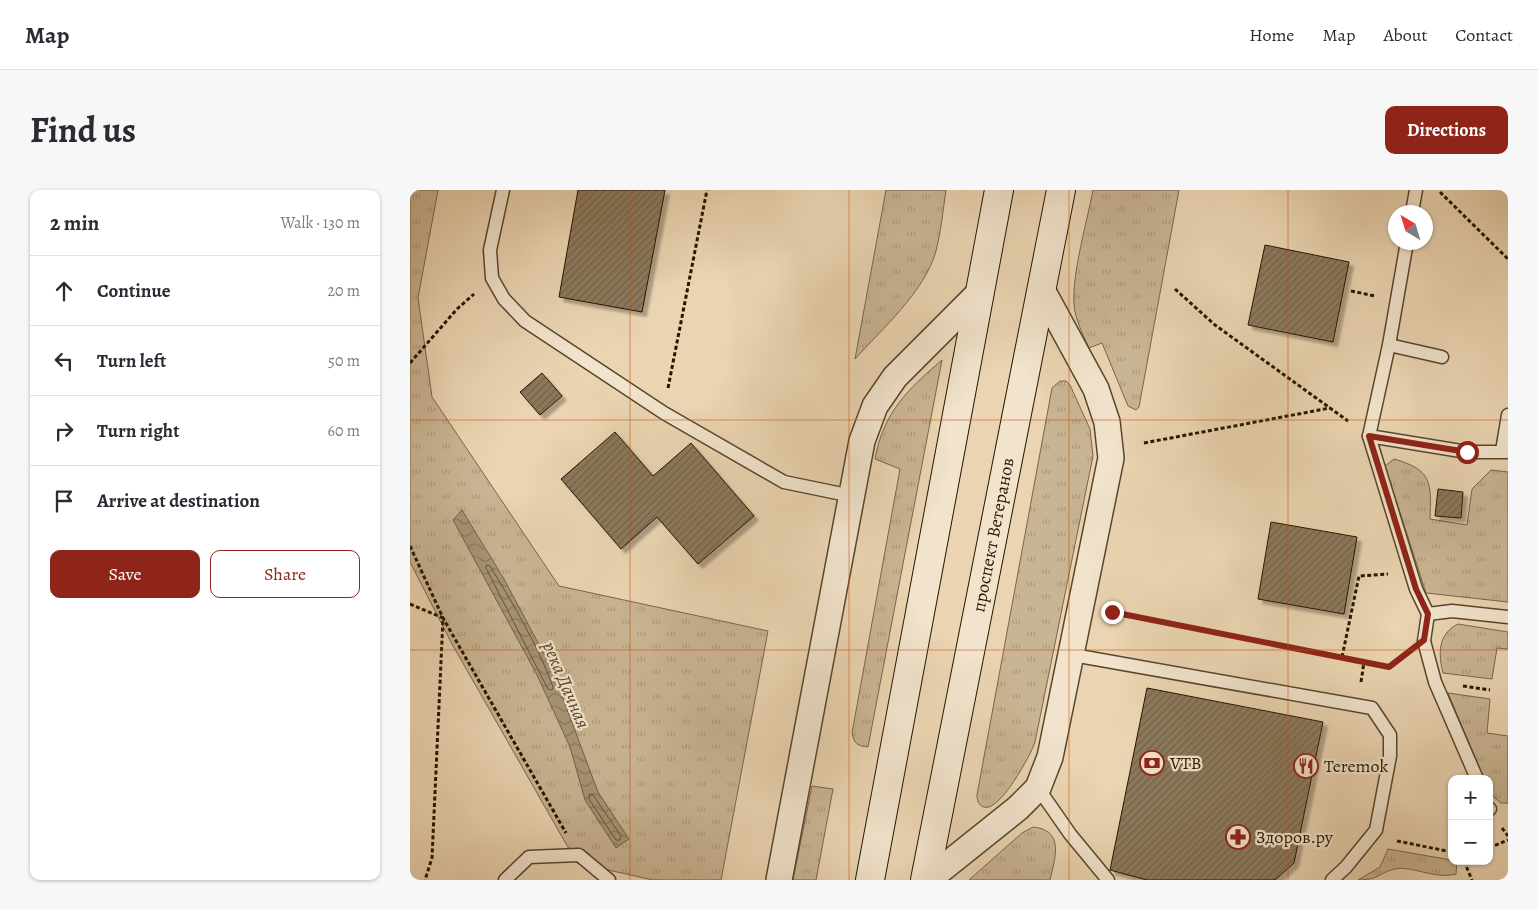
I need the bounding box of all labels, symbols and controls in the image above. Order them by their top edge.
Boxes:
text: Map [25,19,69,51]
text: Home [1249,23,1294,47]
text: Map [1322,23,1355,47]
text: About [1383,23,1427,47]
text: Contact [1455,23,1513,47]
text: Find us [30,106,136,154]
button: Directions [1385,106,1508,154]
north arrow [1388,205,1433,250]
text: 2 min [50,209,99,237]
text: Walk · 130 m [280,212,360,234]
icon: ahead [50,277,78,305]
text: Continue [97,278,171,304]
text: 20 m [327,280,360,302]
icon: left [50,347,78,375]
text: Turn left [97,348,166,374]
text: 50 m [328,350,360,372]
icon: right [50,417,78,445]
text: Turn right [97,418,179,444]
text: 60 m [328,420,360,442]
route start [1456,441,1479,464]
street label: проспект Ветеранов [966,456,1020,614]
icon: arrive [50,487,78,515]
text: Arrive at destination [97,488,260,514]
button: Save [50,550,200,598]
button: Share [210,550,360,598]
route end [1101,601,1124,624]
water label: река Дачная [536,636,596,733]
bank icon: VTB [1139,750,1165,776]
place label: VTB [1169,751,1202,775]
restaurant icon: Teremok [1293,753,1319,779]
place label: Teremok [1324,754,1389,778]
map controls [1448,775,1493,865]
button: + [1448,775,1493,820]
button: − [1448,820,1493,865]
pharmacy icon: Здоров.ру [1225,824,1251,850]
place label: Здоров.ру [1256,825,1334,849]

